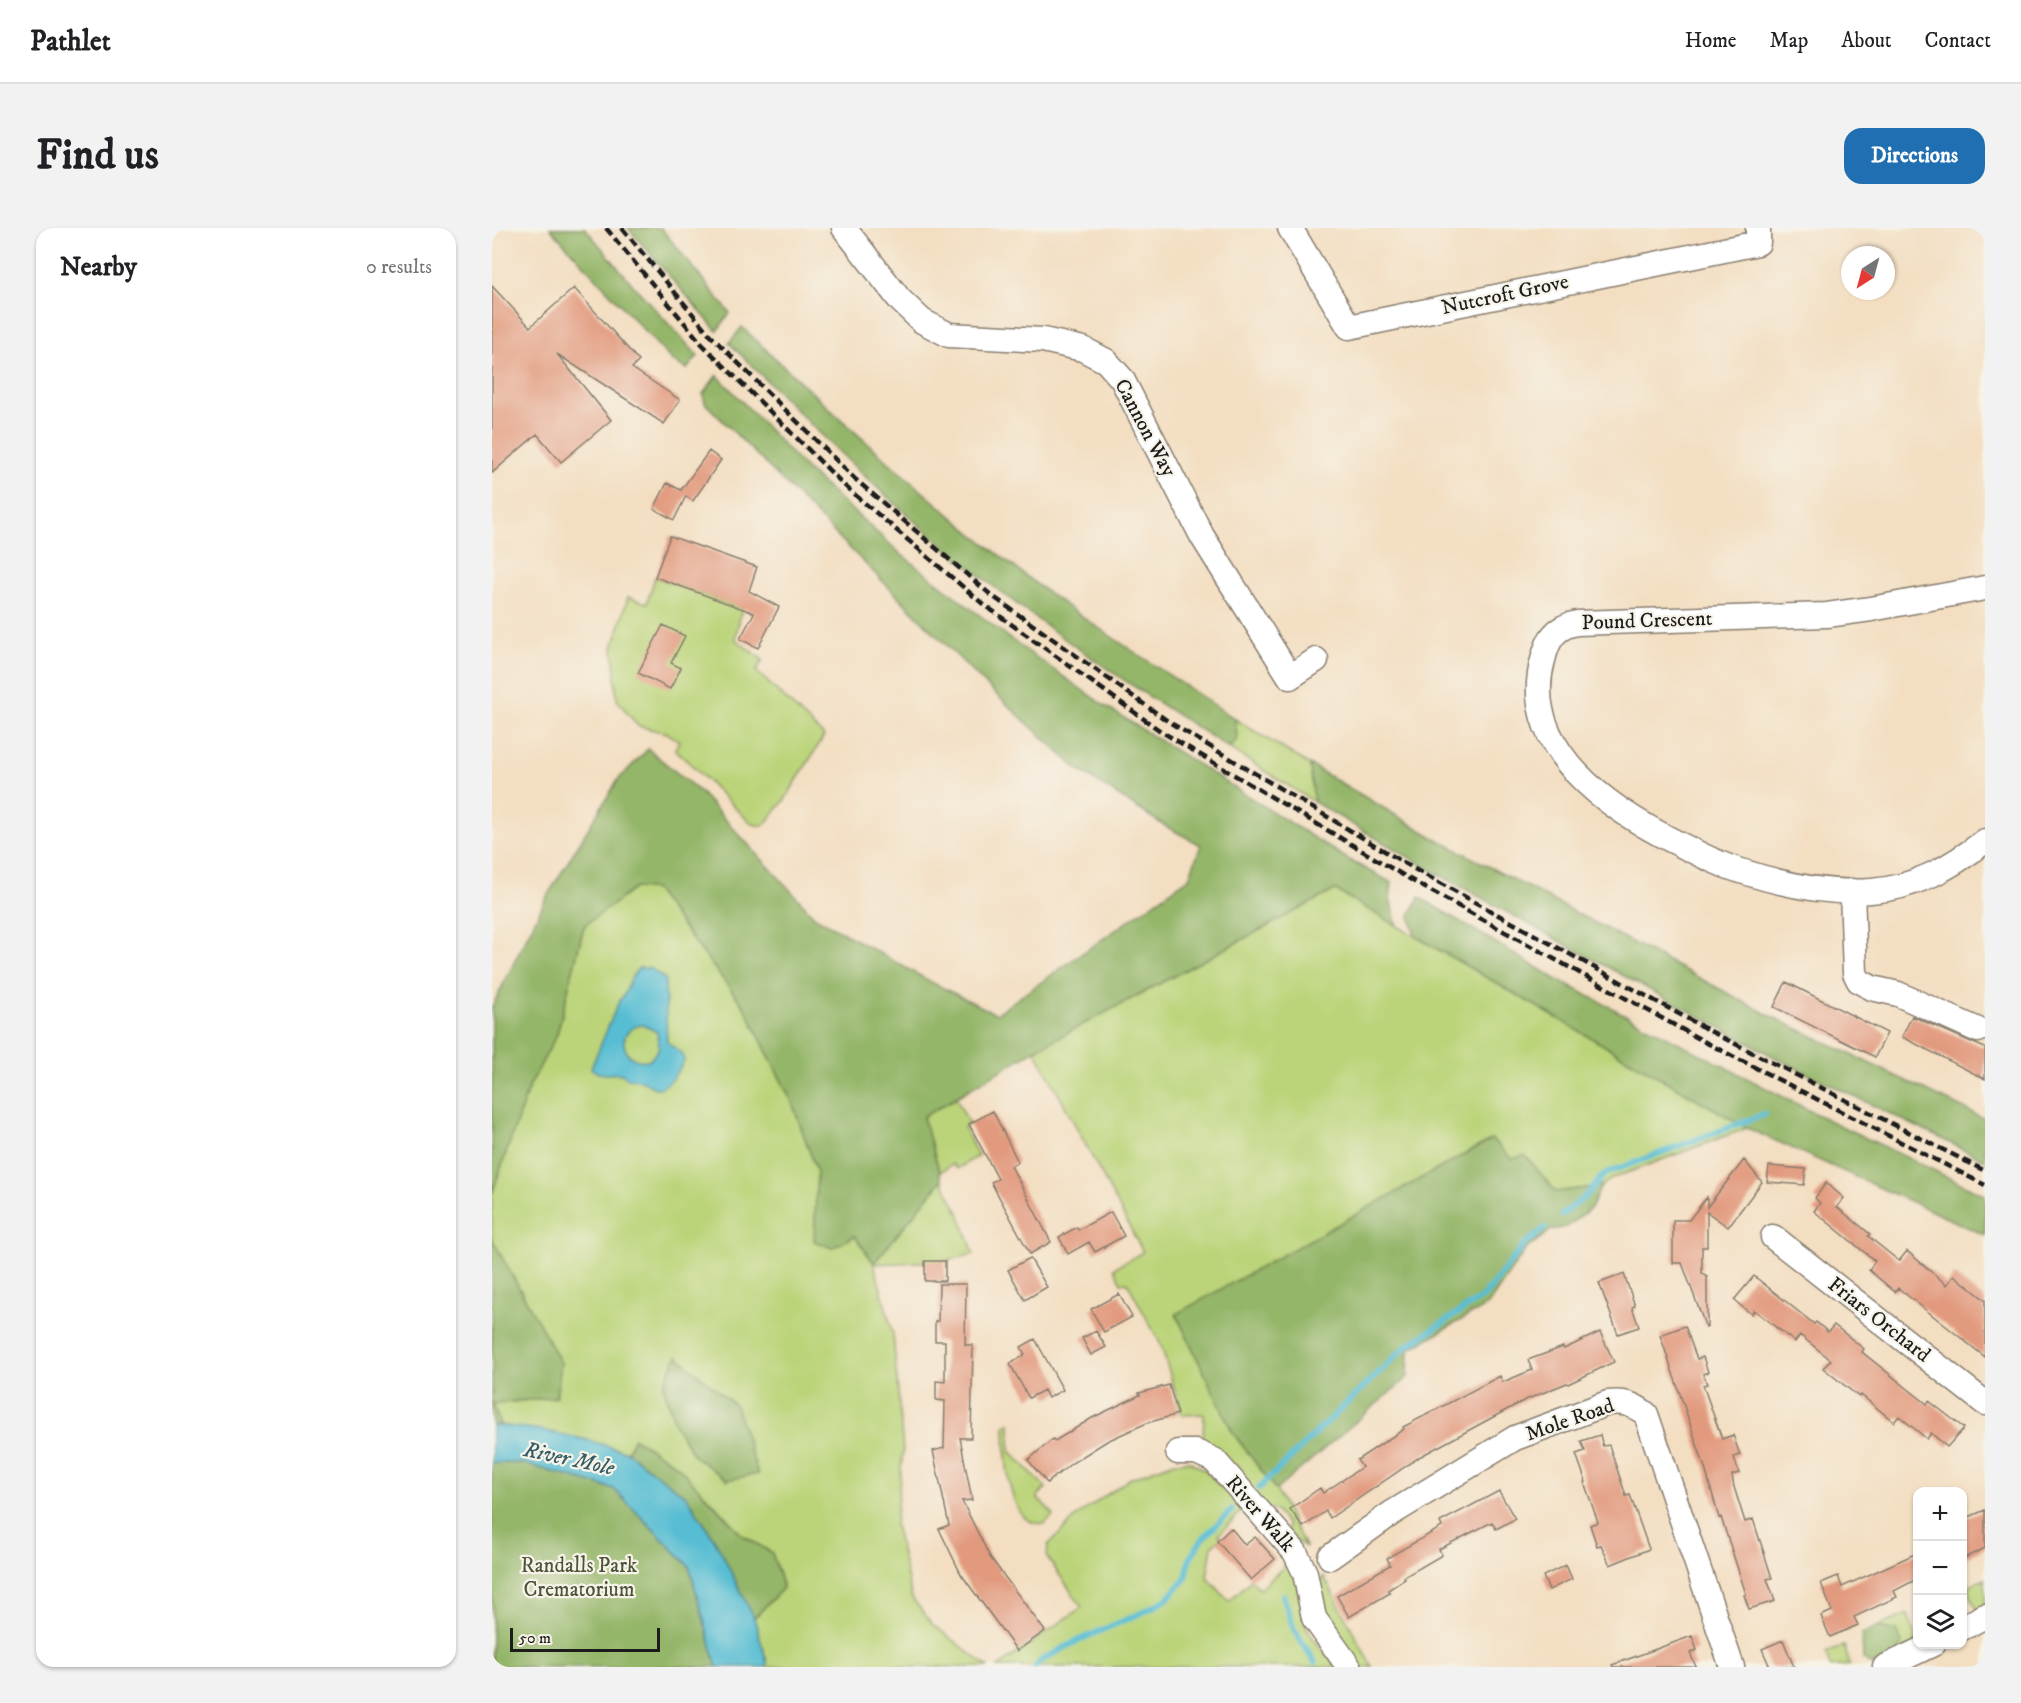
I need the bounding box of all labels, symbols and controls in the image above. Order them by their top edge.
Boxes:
text: Pathlet [30,24,111,59]
text: Home [1685,28,1737,54]
text: Map [1770,28,1808,54]
text: About [1841,28,1892,54]
text: Contact [1925,28,1991,54]
button: Directions [1844,128,1985,184]
text: Find us [36,130,159,182]
north arrow [1841,246,1895,300]
text: Nearby [60,251,137,284]
text: 0 results [366,255,432,280]
street label: Nutcroft Grove [1439,269,1571,321]
street label: Cannon Way [1108,375,1182,482]
street label: Pound Crescent [1581,606,1713,636]
street label: Friars Orchard [1822,1272,1936,1368]
street label: Mole Road [1522,1393,1618,1447]
water label: River Mole [520,1436,617,1482]
street label: River Walk [1220,1470,1301,1558]
map controls [1913,1487,1967,1649]
button: + [1913,1487,1967,1541]
button: − [1913,1541,1967,1595]
park label: Randalls Park Crematorium [521,1553,638,1603]
button: layers [1913,1595,1967,1649]
scale bar [510,1625,660,1652]
text: 50 m [519,1628,551,1648]

